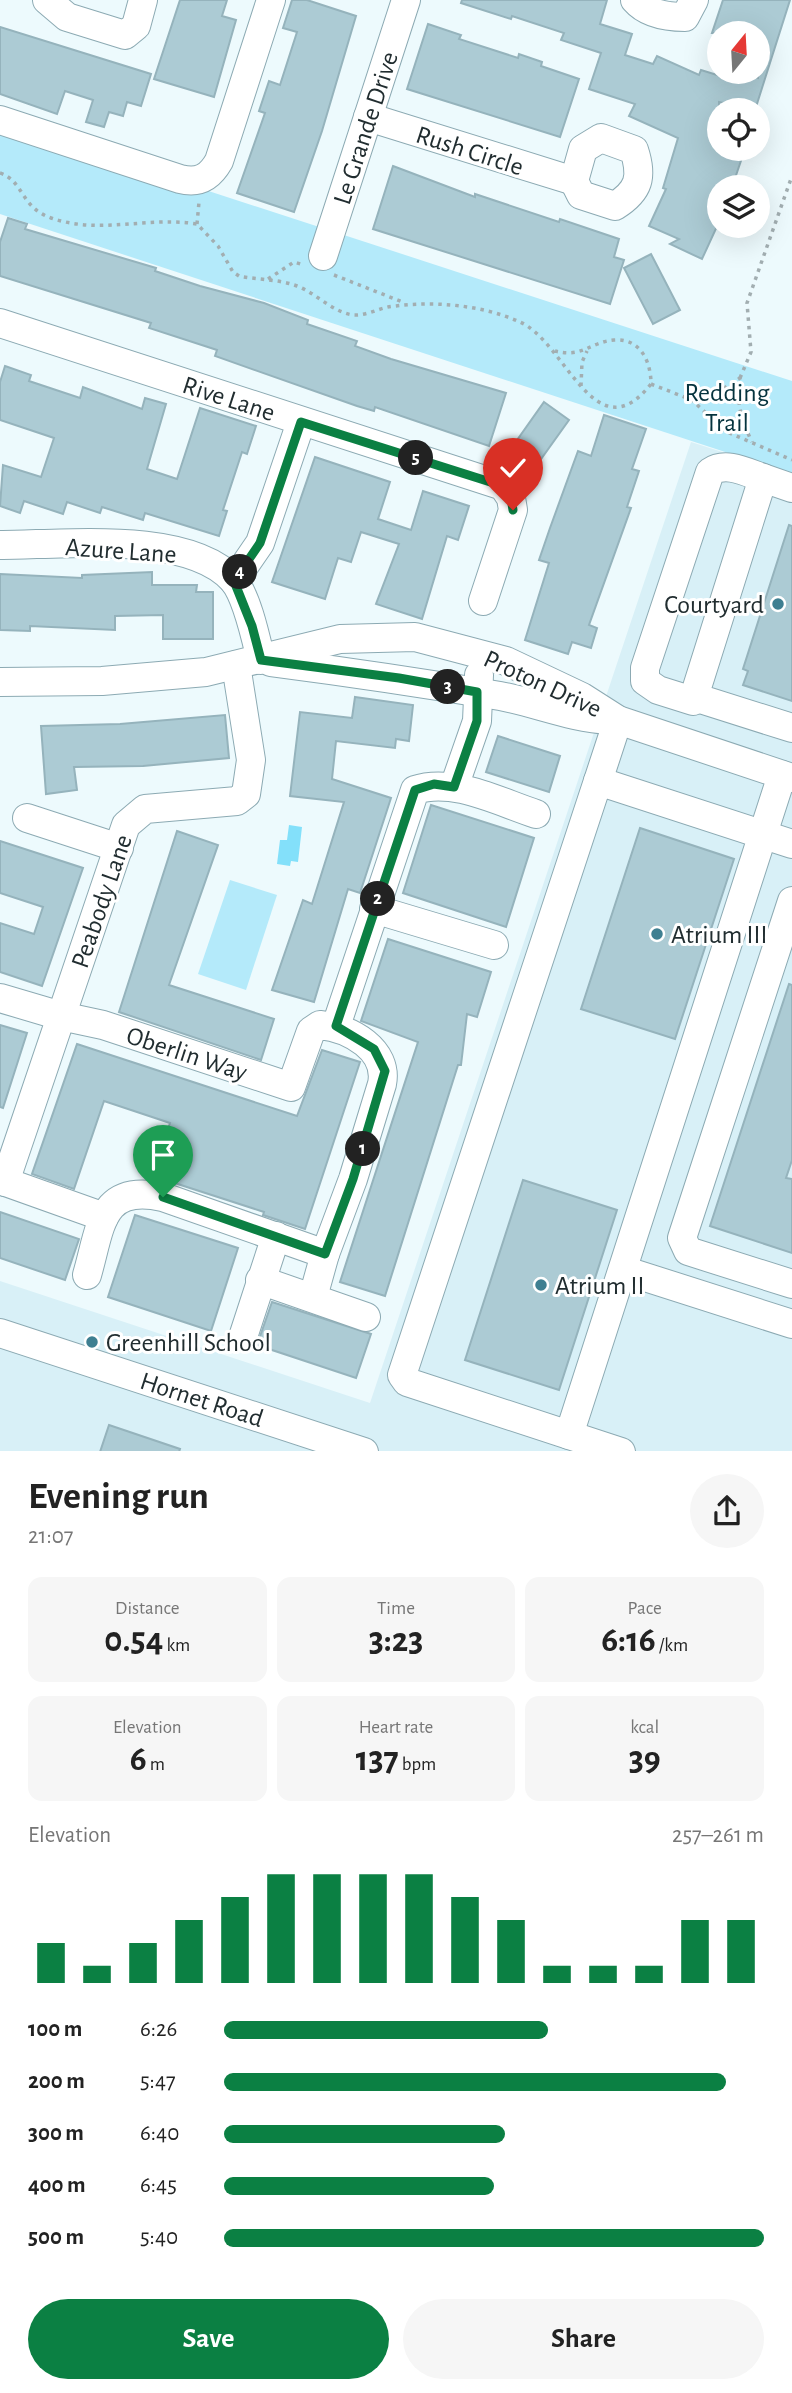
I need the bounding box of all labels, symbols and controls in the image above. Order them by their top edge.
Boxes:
north arrow [707,21,770,84]
map controls [707,21,770,238]
street label: Le Grande Drive [329,49,403,208]
button: locate [707,98,770,161]
street label: Rush Circle [413,121,527,180]
button: layers [707,175,770,238]
street label: Rive Lane [179,372,278,426]
park label: Redding Trail [685,380,770,436]
pin [483,438,543,510]
pin: 5 [398,440,434,476]
text: 5 [411,448,420,467]
icon: check [494,449,532,487]
street label: Azure Lane [64,534,177,568]
pin: 4 [222,554,258,590]
text: 4 [235,562,244,581]
place label: Courtyard [664,592,764,618]
marker: Courtyard [770,596,786,612]
street label: Proton Drive [480,645,605,722]
pin: 3 [430,670,466,704]
text: 3 [443,677,452,696]
street label: Peabody Lane [67,831,137,971]
pin: 2 [360,881,396,916]
text: 2 [373,889,382,908]
place label: Atrium III [671,922,768,948]
marker: Atrium III [649,926,665,942]
street label: Oberlin Way [123,1022,250,1086]
pin [133,1125,193,1197]
pin: 1 [346,1132,380,1166]
icon: arrive [144,1136,182,1174]
text: 1 [359,1139,366,1158]
place label: Atrium II [555,1273,645,1299]
marker: Atrium II [533,1277,549,1293]
place label: Greenhill School [106,1330,271,1356]
marker: Greenhill School [84,1334,100,1350]
street label: Hornet Road [137,1368,267,1432]
button: share [690,1474,764,1548]
text: Evening run [28,1478,209,1516]
text: 21:07 [28,1525,73,1548]
text: Distance [115,1599,180,1618]
text: Time [377,1599,415,1618]
text: Pace [628,1599,662,1618]
text: 0.54 [104,1623,163,1658]
text: 3:23 [369,1623,423,1658]
text: 6:16 [601,1623,656,1658]
text: km [163,1636,190,1655]
text: /km [656,1636,688,1655]
text: Elevation [113,1718,182,1737]
text: Heart rate [359,1718,433,1737]
text: kcal [630,1718,659,1737]
text: 6 [130,1742,147,1777]
text: 137 [356,1742,399,1777]
text: 39 [629,1742,661,1777]
text: m [147,1755,165,1774]
text: bpm [399,1755,436,1774]
text: Elevation [28,1824,111,1847]
text: 257–261 m [672,1824,764,1847]
text: 100 m [28,2018,82,2041]
text: 6:26 [140,2018,177,2041]
text: 200 m [28,2070,85,2093]
text: 5:47 [140,2070,176,2093]
text: 300 m [28,2122,84,2145]
text: 6:40 [140,2122,179,2145]
text: 400 m [28,2174,86,2197]
text: 6:45 [140,2174,177,2197]
text: 500 m [28,2226,84,2249]
text: 5:40 [140,2226,178,2249]
button: Save [28,2299,389,2379]
button: Share [403,2299,764,2379]

